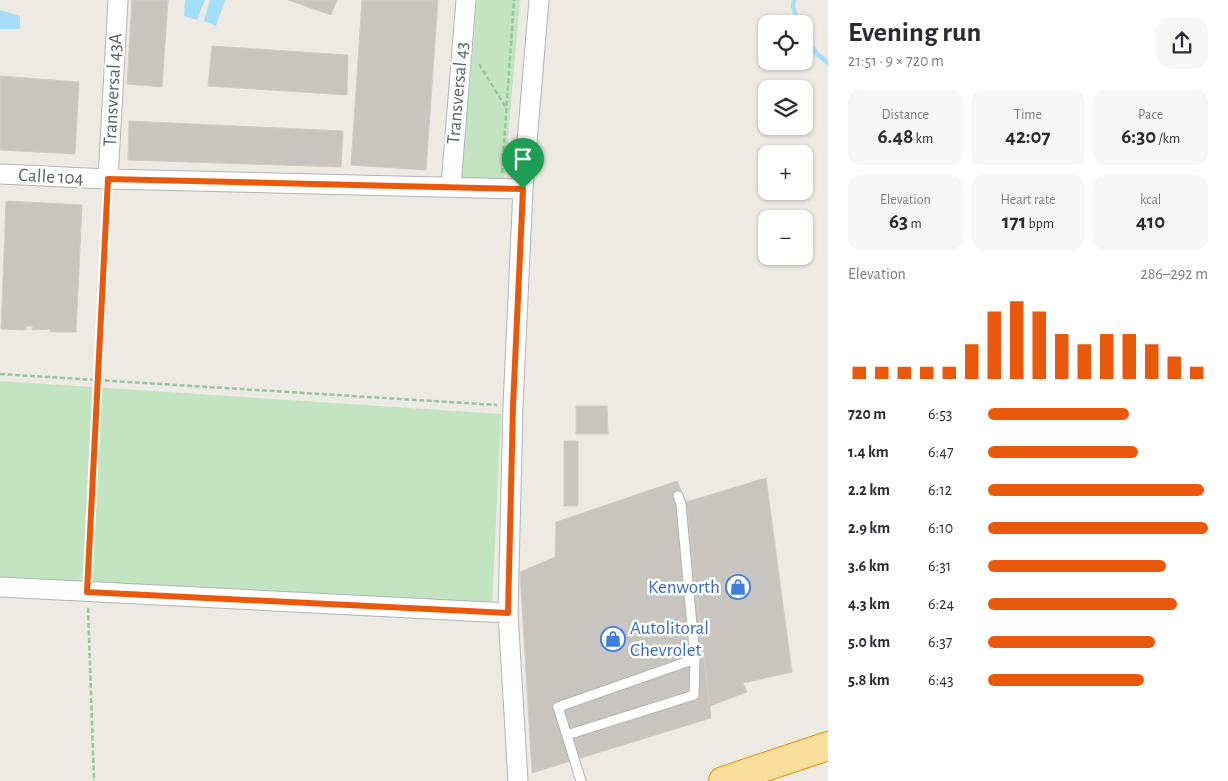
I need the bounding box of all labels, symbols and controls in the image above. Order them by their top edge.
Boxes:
map controls [758,15,813,265]
button: locate [758,15,813,70]
button: share [1156,17,1208,69]
text: Evening run [848,19,981,47]
street label: Transversal 43A [101,33,125,147]
street label: Transversal 43 [444,41,472,145]
text: 21:51 · 9 × 720 m [848,53,944,69]
button: layers [758,80,813,135]
text: Distance [882,108,929,122]
text: Time [1014,108,1042,122]
text: Pace [1138,108,1163,122]
text: 6.48 [877,126,913,147]
text: 42:07 [1005,126,1051,147]
text: 6:30 [1121,126,1156,147]
text: km [913,132,933,146]
text: /km [1156,132,1180,146]
pin [502,138,544,189]
icon: arrive [509,145,537,173]
button: + [758,145,813,200]
street label: Calle 104 [18,166,84,188]
text: Elevation [880,193,931,207]
text: Heart rate [1001,193,1055,207]
text: kcal [1140,193,1161,207]
button: − [758,210,813,265]
text: 63 [889,211,908,232]
text: 171 [1002,211,1026,232]
text: 410 [1136,211,1165,232]
text: m [908,217,922,231]
text: bpm [1026,217,1054,231]
text: Elevation [848,266,906,282]
text: 286–292 m [1140,266,1208,282]
text: 720 m [848,406,886,422]
text: 6:53 [928,406,952,422]
text: 1.4 km [848,444,889,460]
text: 6:47 [928,444,954,460]
text: 2.2 km [848,482,890,498]
text: 6:12 [928,482,952,498]
text: 2.9 km [848,520,890,536]
text: 6:10 [928,520,953,536]
text: 3.6 km [848,558,890,574]
text: 6:31 [928,558,951,574]
shop icon: Kenworth [725,574,751,600]
place label: Kenworth [648,578,720,597]
text: 4.3 km [848,596,890,612]
text: 6:24 [928,596,954,612]
place label: Autolitoral Chevrolet [630,619,709,660]
shop icon: Autolitoral Chevrolet [600,626,626,652]
text: 5.0 km [848,634,890,650]
text: 6:37 [928,634,952,650]
text: 5.8 km [848,672,890,688]
text: 6:43 [928,672,953,688]

